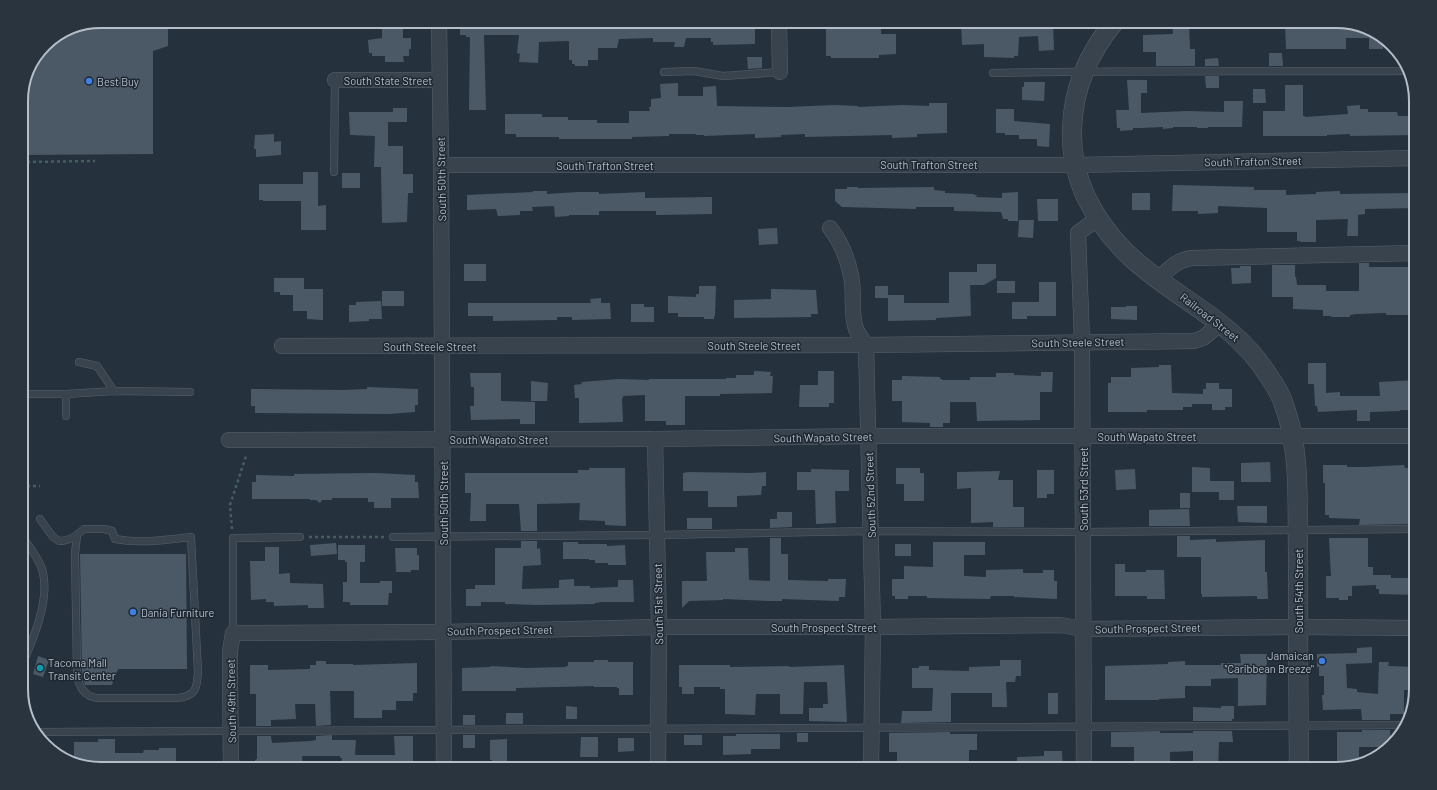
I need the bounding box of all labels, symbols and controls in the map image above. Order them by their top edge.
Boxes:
street label: South State Street [344,74,432,87]
place label: Best Buy [97,75,139,88]
marker: Best Buy [84,76,94,86]
street label: South 50th Street [434,137,448,221]
street label: South Trafton Street [1204,154,1302,168]
street label: South Trafton Street [880,158,978,171]
street label: South Trafton Street [556,159,654,172]
street label: Railroad Street [1178,290,1242,344]
street label: South Steele Street [1031,335,1125,349]
street label: South Steele Street [707,339,801,352]
street label: South Steele Street [383,340,477,353]
street label: South Wapato Street [773,430,873,444]
street label: South Wapato Street [1098,430,1196,443]
street label: South Wapato Street [450,433,548,446]
street label: South 53rd Street [1077,447,1090,531]
street label: South 52nd Street [862,452,878,538]
street label: South 50th Street [437,461,450,545]
street label: South 54th Street [1292,549,1305,633]
street label: South 51st Street [651,563,665,645]
place label: Dania Furniture [141,606,214,619]
marker: Dania Furniture [128,607,138,617]
street label: South Prospect Street [771,621,877,634]
street label: South Prospect Street [1095,621,1201,635]
street label: South Prospect Street [447,623,553,637]
place label: Jamaican "Caribbean Breeze" [1225,649,1314,675]
place label: Tacoma Mall Transit Center [48,656,116,682]
marker: Jamaican "Caribbean Breeze" [1317,656,1327,666]
street label: South 49th Street [224,659,238,743]
marker: Tacoma Mall Transit Center [35,663,45,673]

